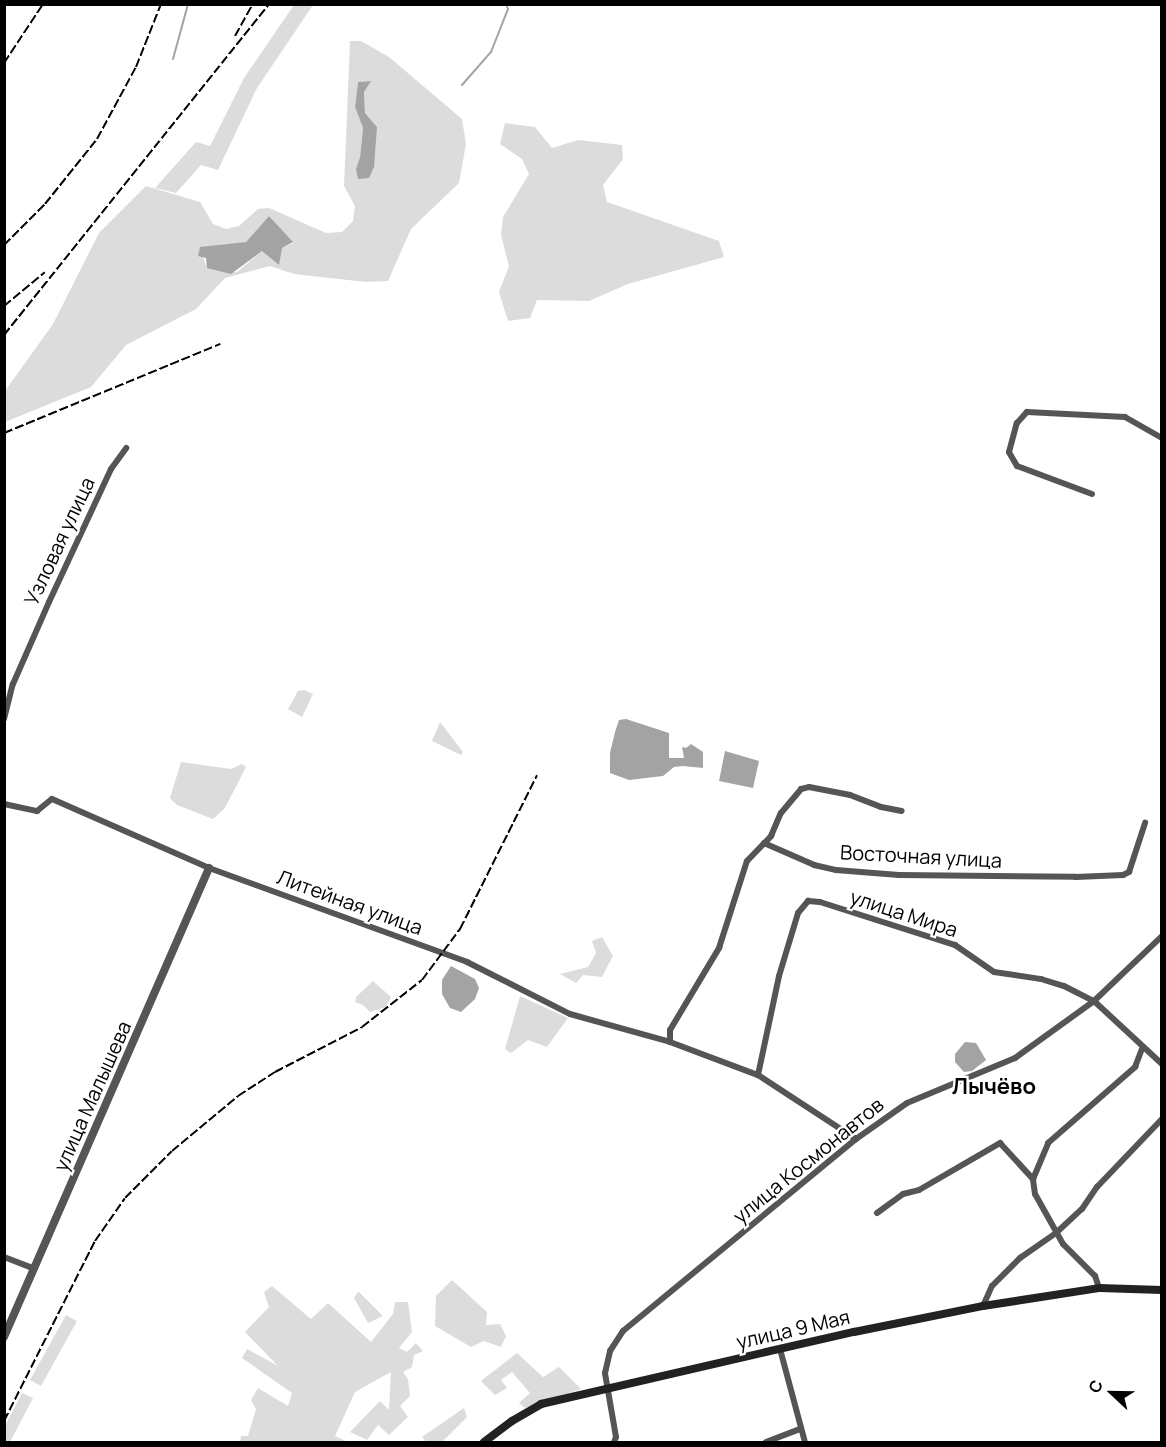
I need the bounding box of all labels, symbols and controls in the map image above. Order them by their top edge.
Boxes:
street label: Узловая улица [19,473,99,609]
street label: Восточная улица [839,840,1003,872]
street label: Литейная улица [274,865,426,939]
street label: улица Мира [847,884,961,942]
street label: улица Малышева [48,1017,136,1175]
district label: Лычёво [952,1074,1036,1100]
street label: улица Космонавтов [728,1092,888,1228]
street label: улица 9 Мая [734,1304,852,1354]
north arrow [1082,1363,1142,1423]
text: С [1083,1377,1108,1396]

